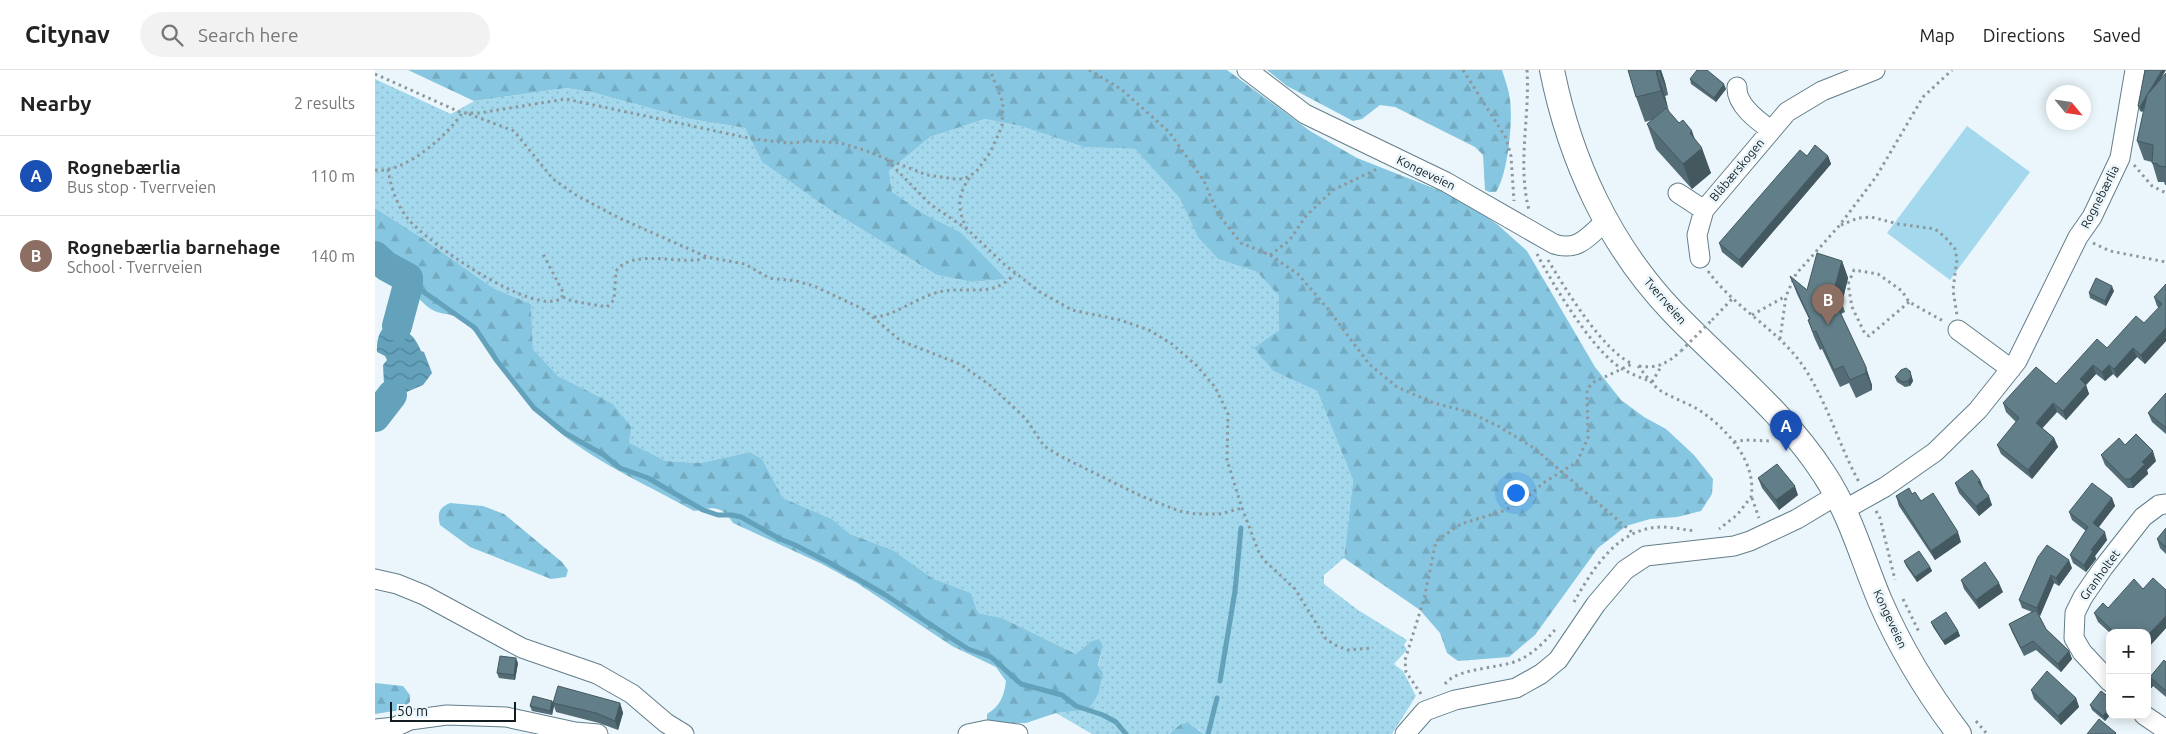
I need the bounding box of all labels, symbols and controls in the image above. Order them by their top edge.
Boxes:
search box [140,12,490,57]
text: Citynav [25,21,110,48]
icon: search [158,21,186,49]
text: Search here [198,24,298,46]
text: Map [1919,25,1955,45]
text: Directions [1983,25,2065,45]
text: Saved [2093,25,2141,45]
north arrow [2046,85,2091,130]
text: Nearby [20,91,91,115]
text: 2 results [294,94,355,112]
street label: Blåbærskogen [1707,136,1766,203]
street label: Kongeveien [1395,153,1458,192]
text: Rognebærlia [67,156,181,178]
street label: Rognebærlia [2078,163,2121,230]
text: A [30,167,42,185]
text: 110 m [310,167,355,185]
text: Bus stop · Tverrveien [67,178,216,196]
text: Rognebærlia barnehage [67,236,281,258]
text: B [31,247,41,265]
text: 140 m [310,247,355,265]
text: School · Tverrveien [67,258,202,276]
street label: Tverrveien [1642,275,1689,326]
pin: B [1812,284,1844,325]
pin: A [1770,410,1802,451]
your location [1503,480,1529,506]
street label: Granholtet [2077,547,2122,602]
street label: Kongeveien [1871,587,1910,650]
map controls [2106,629,2151,719]
button: + [2106,629,2151,674]
button: − [2106,674,2151,719]
scale bar [390,699,516,722]
text: 50 m [397,703,428,719]

